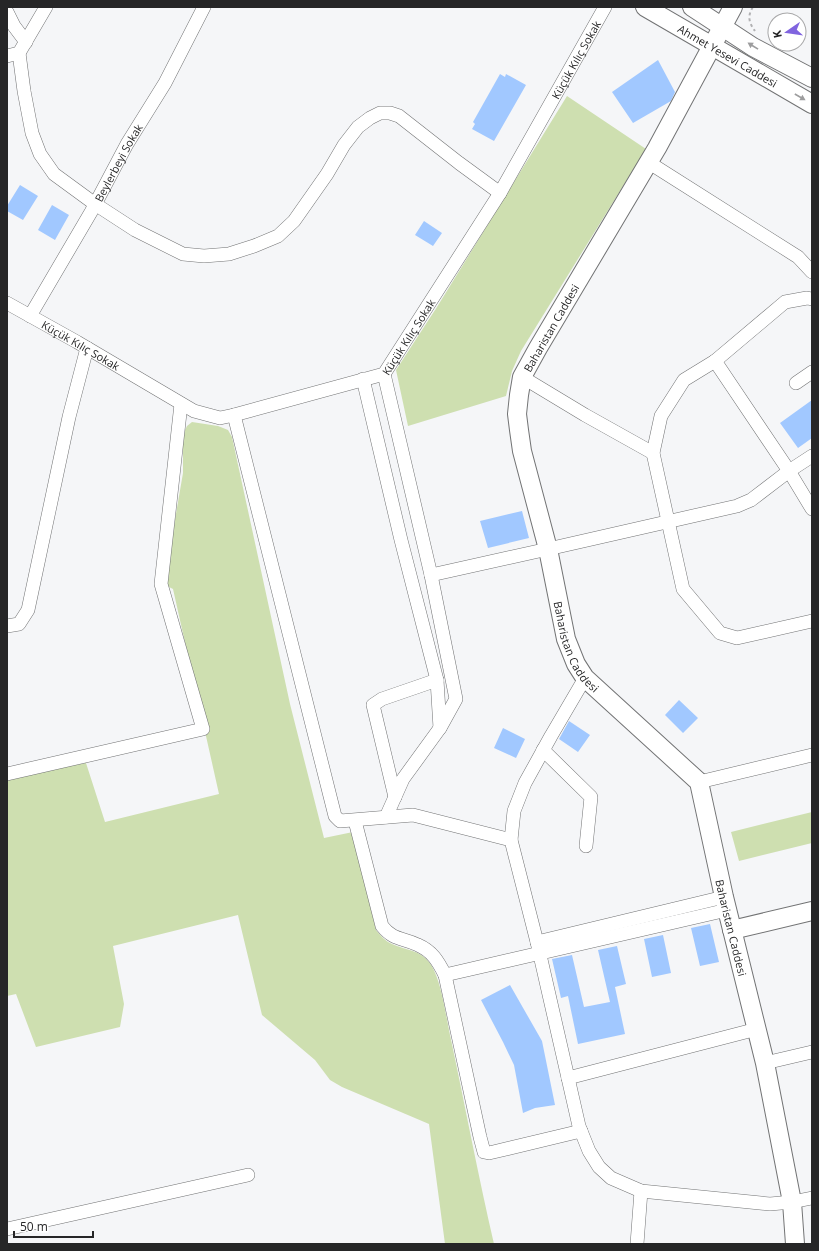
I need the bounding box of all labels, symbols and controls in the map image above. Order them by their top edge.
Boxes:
north arrow [767,12,807,52]
street label: Küçük Kılıç Sokak [547,17,604,101]
street label: Ahmet Yesevi Caddesi [676,20,780,90]
text: K [768,28,785,40]
one-way arrow [748,42,758,50]
one-way arrow [794,93,806,100]
street label: Beylerbeyi Sokak [90,120,146,204]
street label: Baharistan Caddesi [520,281,582,375]
street label: Küçük Kılıç Sokak [378,296,438,378]
street label: Küçük Kılıç Sokak [39,316,123,373]
street label: Baharistan Caddesi [551,600,603,695]
street label: Baharistan Caddesi [713,878,751,978]
scale bar [14,1213,93,1239]
text: 50 m [20,1218,48,1235]

